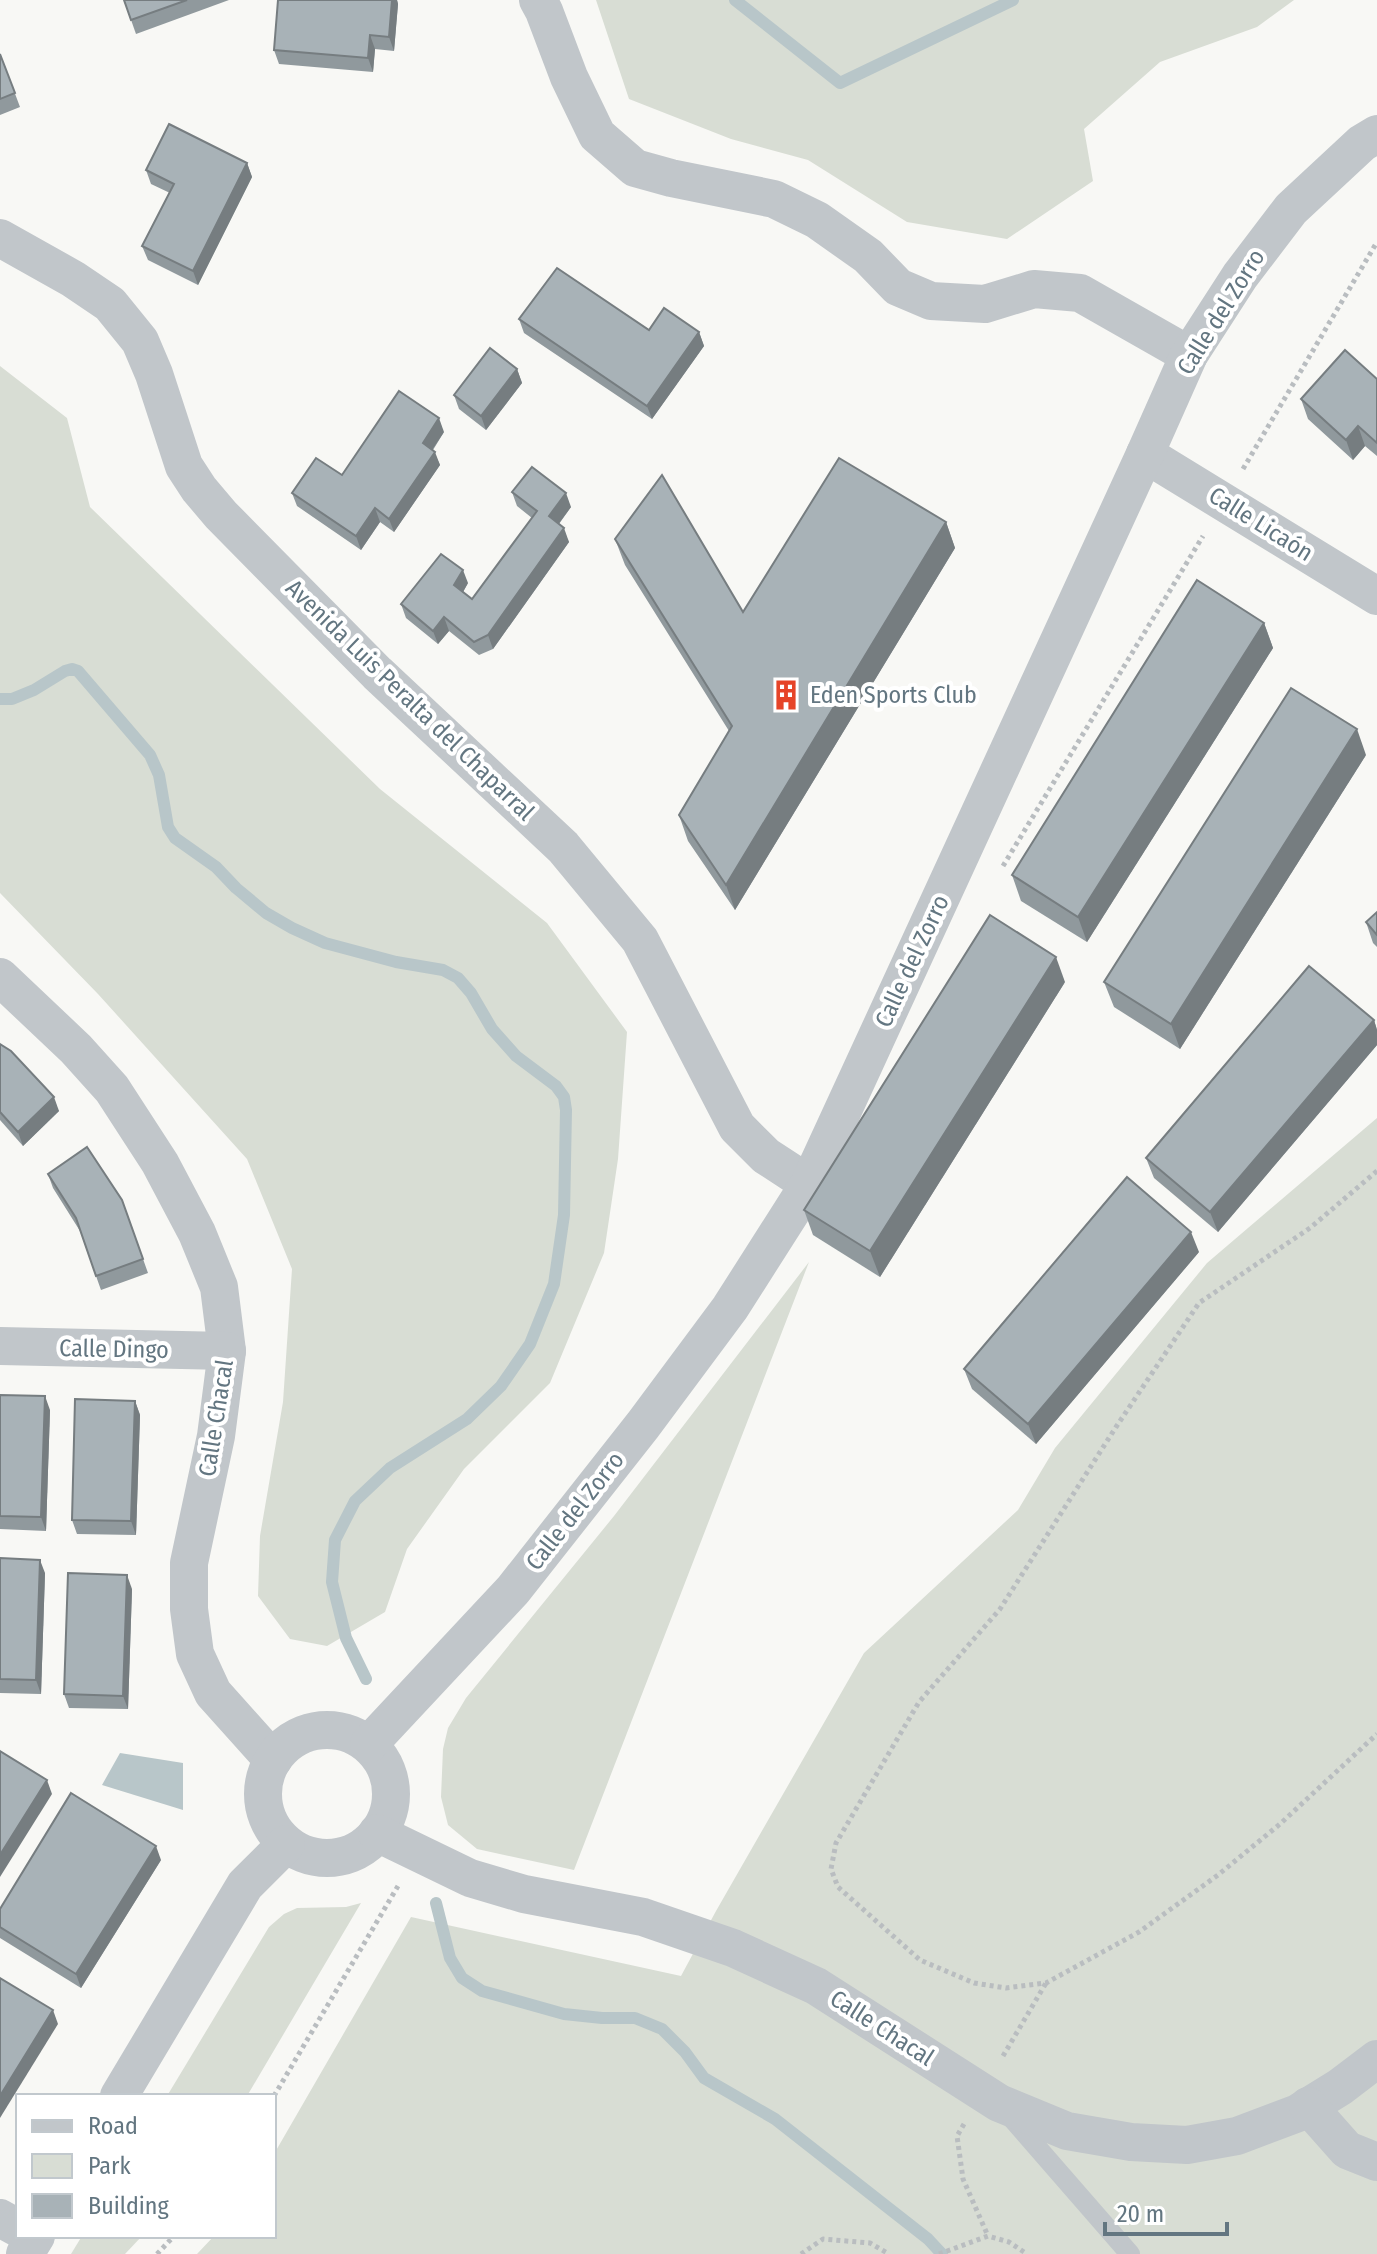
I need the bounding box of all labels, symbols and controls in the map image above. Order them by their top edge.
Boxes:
street label: Calle del Zorro [1171,244,1271,380]
street label: Calle Licaón [1204,481,1318,567]
street label: Avenida Luis Peralta del Chaparral [280,574,540,826]
building icon: Eden Sports Club [769,678,803,712]
place label: Eden Sports Club [810,681,977,709]
street label: Calle del Zorro [869,891,955,1031]
street label: Calle Dingo [59,1334,169,1364]
street label: Calle Chacal [193,1358,239,1478]
street label: Calle del Zorro [520,1446,630,1576]
street label: Calle Chacal [825,1984,939,2072]
legend [16,2094,276,2238]
text: Road [88,2112,138,2140]
text: Park [88,2152,131,2180]
scale bar [1105,2186,1227,2236]
text: Building [88,2192,170,2220]
text: 20 m [1117,2200,1164,2228]

